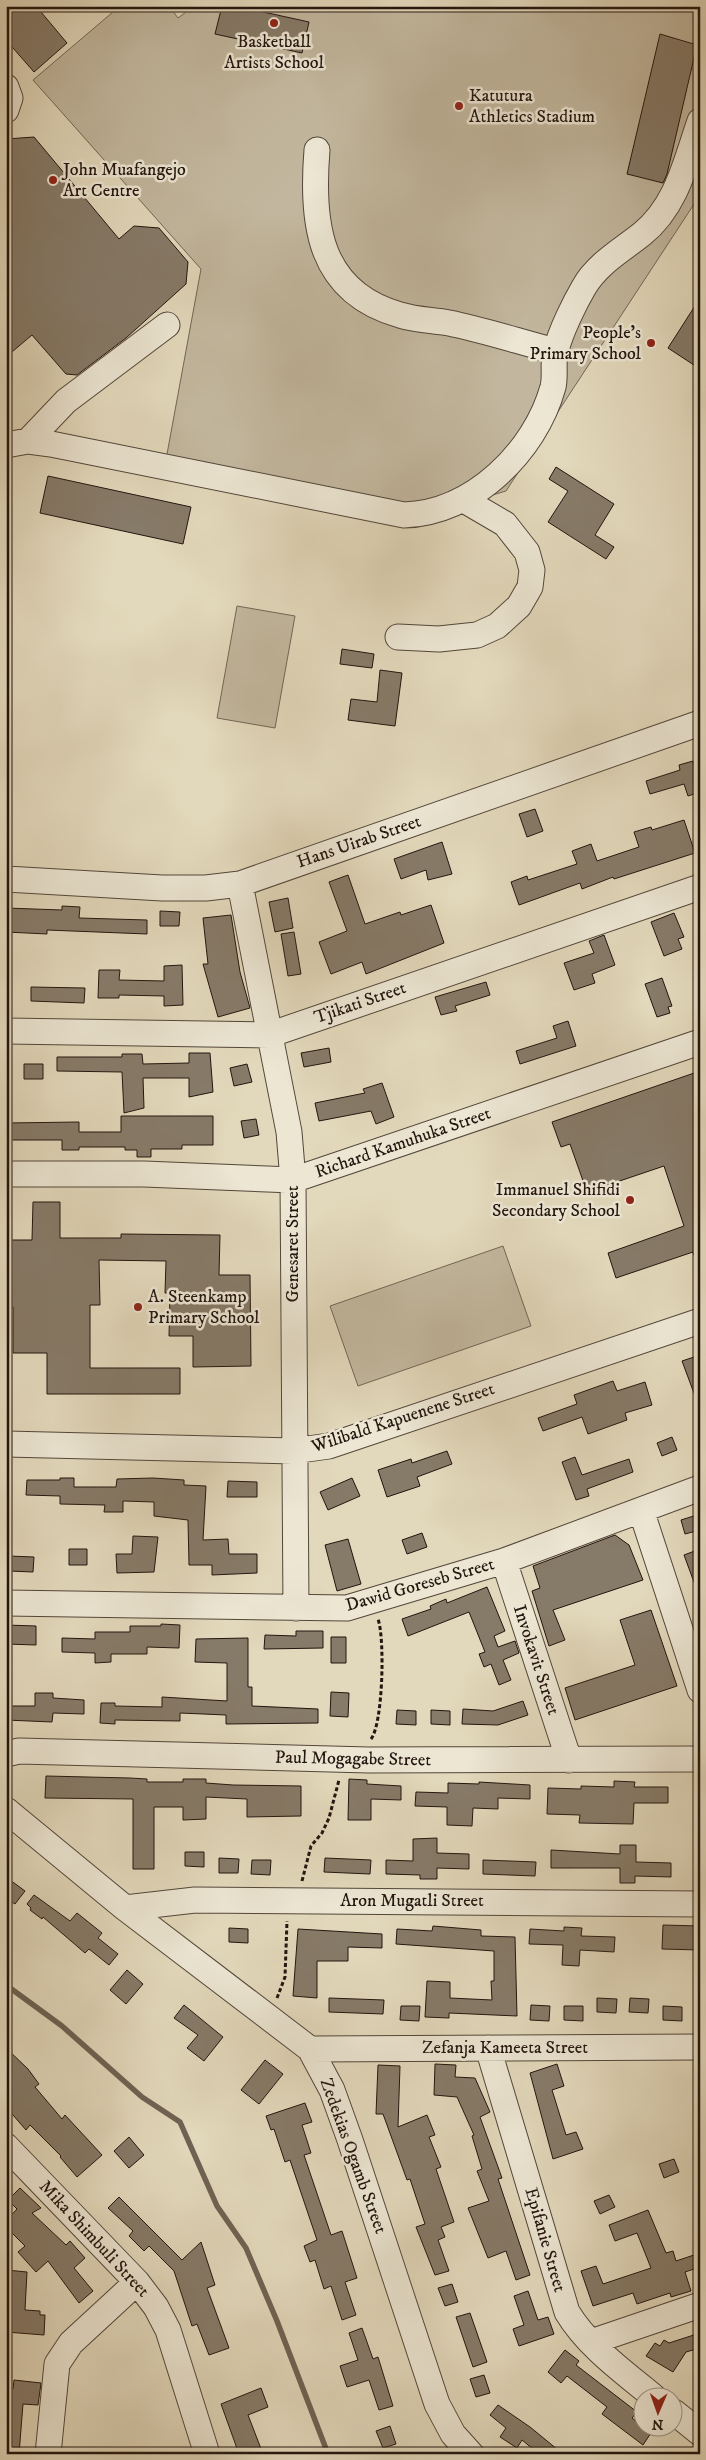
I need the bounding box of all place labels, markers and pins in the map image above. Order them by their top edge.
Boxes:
marker: Basketball Artists School [268,17,280,29]
place label: Basketball Artists School [224,31,324,74]
place label: Katutura Athletics Stadium [469,85,595,128]
marker: Katutura Athletics Stadium [453,100,465,112]
place label: John Muafangejo Art Centre [61,159,186,202]
marker: John Muafangejo Art Centre [47,174,59,186]
place label: People's Primary School [530,322,642,365]
marker: People's Primary School [645,337,657,349]
place label: Immanuel Shifidi Secondary School [492,1179,621,1222]
marker: Immanuel Shifidi Secondary School [624,1194,636,1206]
place label: A. Steenkamp Primary School [148,1286,260,1329]
marker: A. Steenkamp Primary School [132,1301,144,1313]

